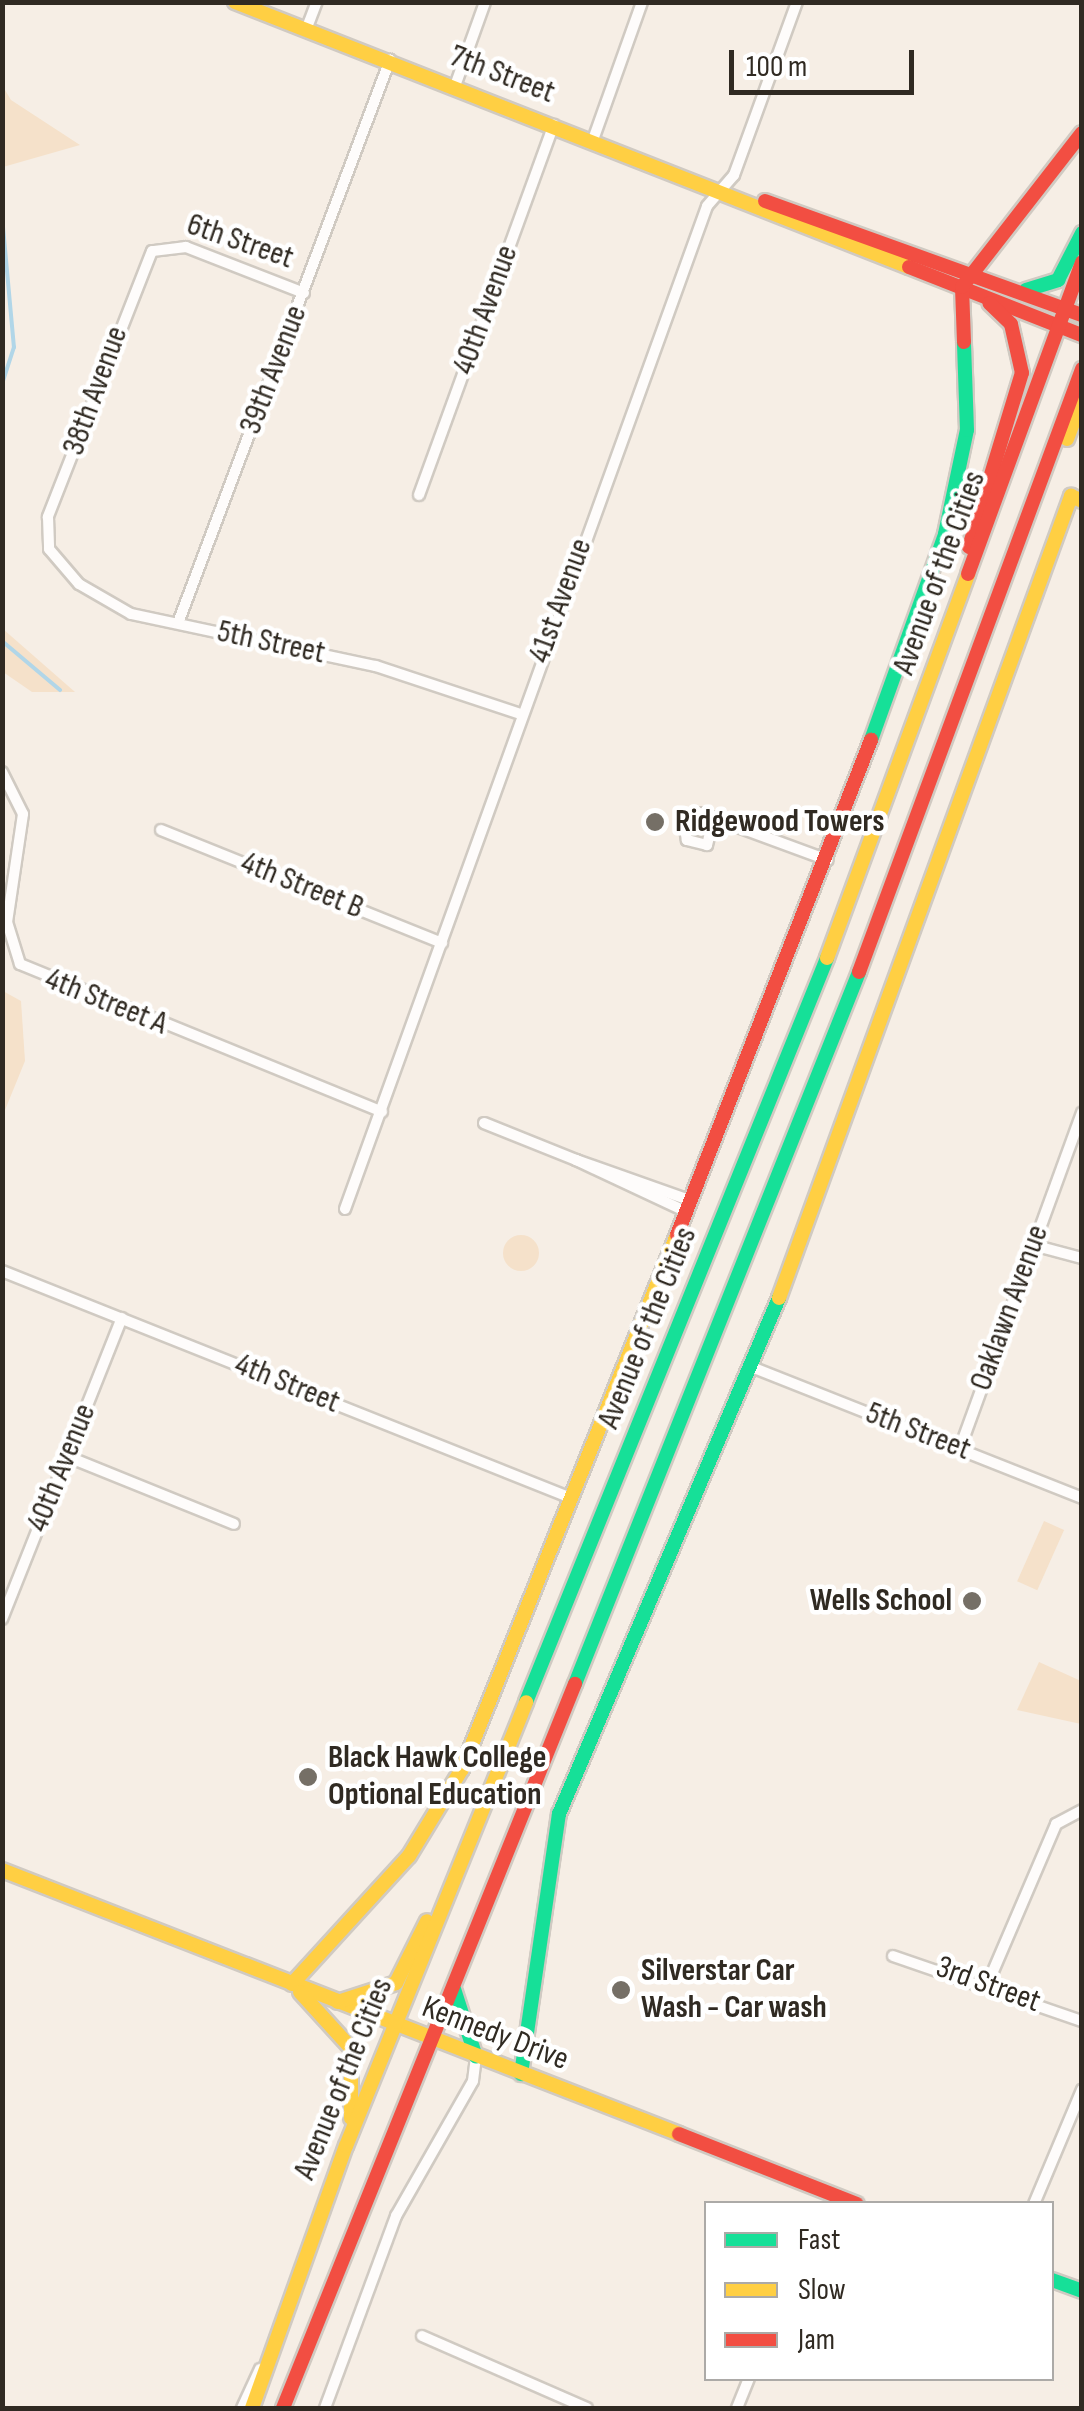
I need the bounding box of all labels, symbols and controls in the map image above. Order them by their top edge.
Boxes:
scale bar [734,30,919,92]
street label: 7th Street [444,38,560,112]
text: 100 m [746,49,807,85]
street label: 6th Street [182,206,298,278]
street label: 40th Avenue [445,240,527,380]
street label: 39th Avenue [232,300,316,440]
street label: 38th Avenue [55,321,137,461]
street label: Avenue of the Cities [885,466,995,680]
street label: 41st Avenue [521,534,601,668]
street label: 5th Street [214,613,328,673]
place label: Ridgewood Towers [675,803,885,841]
marker: Ridgewood Towers [644,811,666,833]
street label: 4th Street B [235,844,369,928]
street label: 4th Street A [39,960,173,1044]
street label: Oaklawn Avenue [962,1220,1058,1396]
street label: Avenue of the Cities [590,1222,706,1434]
street label: 4th Street [229,1346,345,1422]
street label: 5th Street [860,1395,976,1469]
street label: 40th Avenue [19,1398,105,1538]
place label: Wells School [810,1582,952,1620]
marker: Wells School [961,1590,983,1612]
place label: Black Hawk College Optional Education [328,1740,546,1815]
marker: Black Hawk College Optional Education [297,1766,319,1788]
street label: 3rd Street [931,1948,1045,2022]
place label: Silverstar Car Wash - Car wash [641,1953,827,2028]
street label: Avenue of the Cities [286,1973,402,2185]
marker: Silverstar Car Wash - Car wash [610,1979,632,2001]
street label: Kennedy Drive [416,1989,574,2079]
legend [704,2201,1054,2381]
text: Fast [798,2222,840,2258]
text: Slow [798,2272,846,2308]
text: Jam [798,2322,835,2358]

